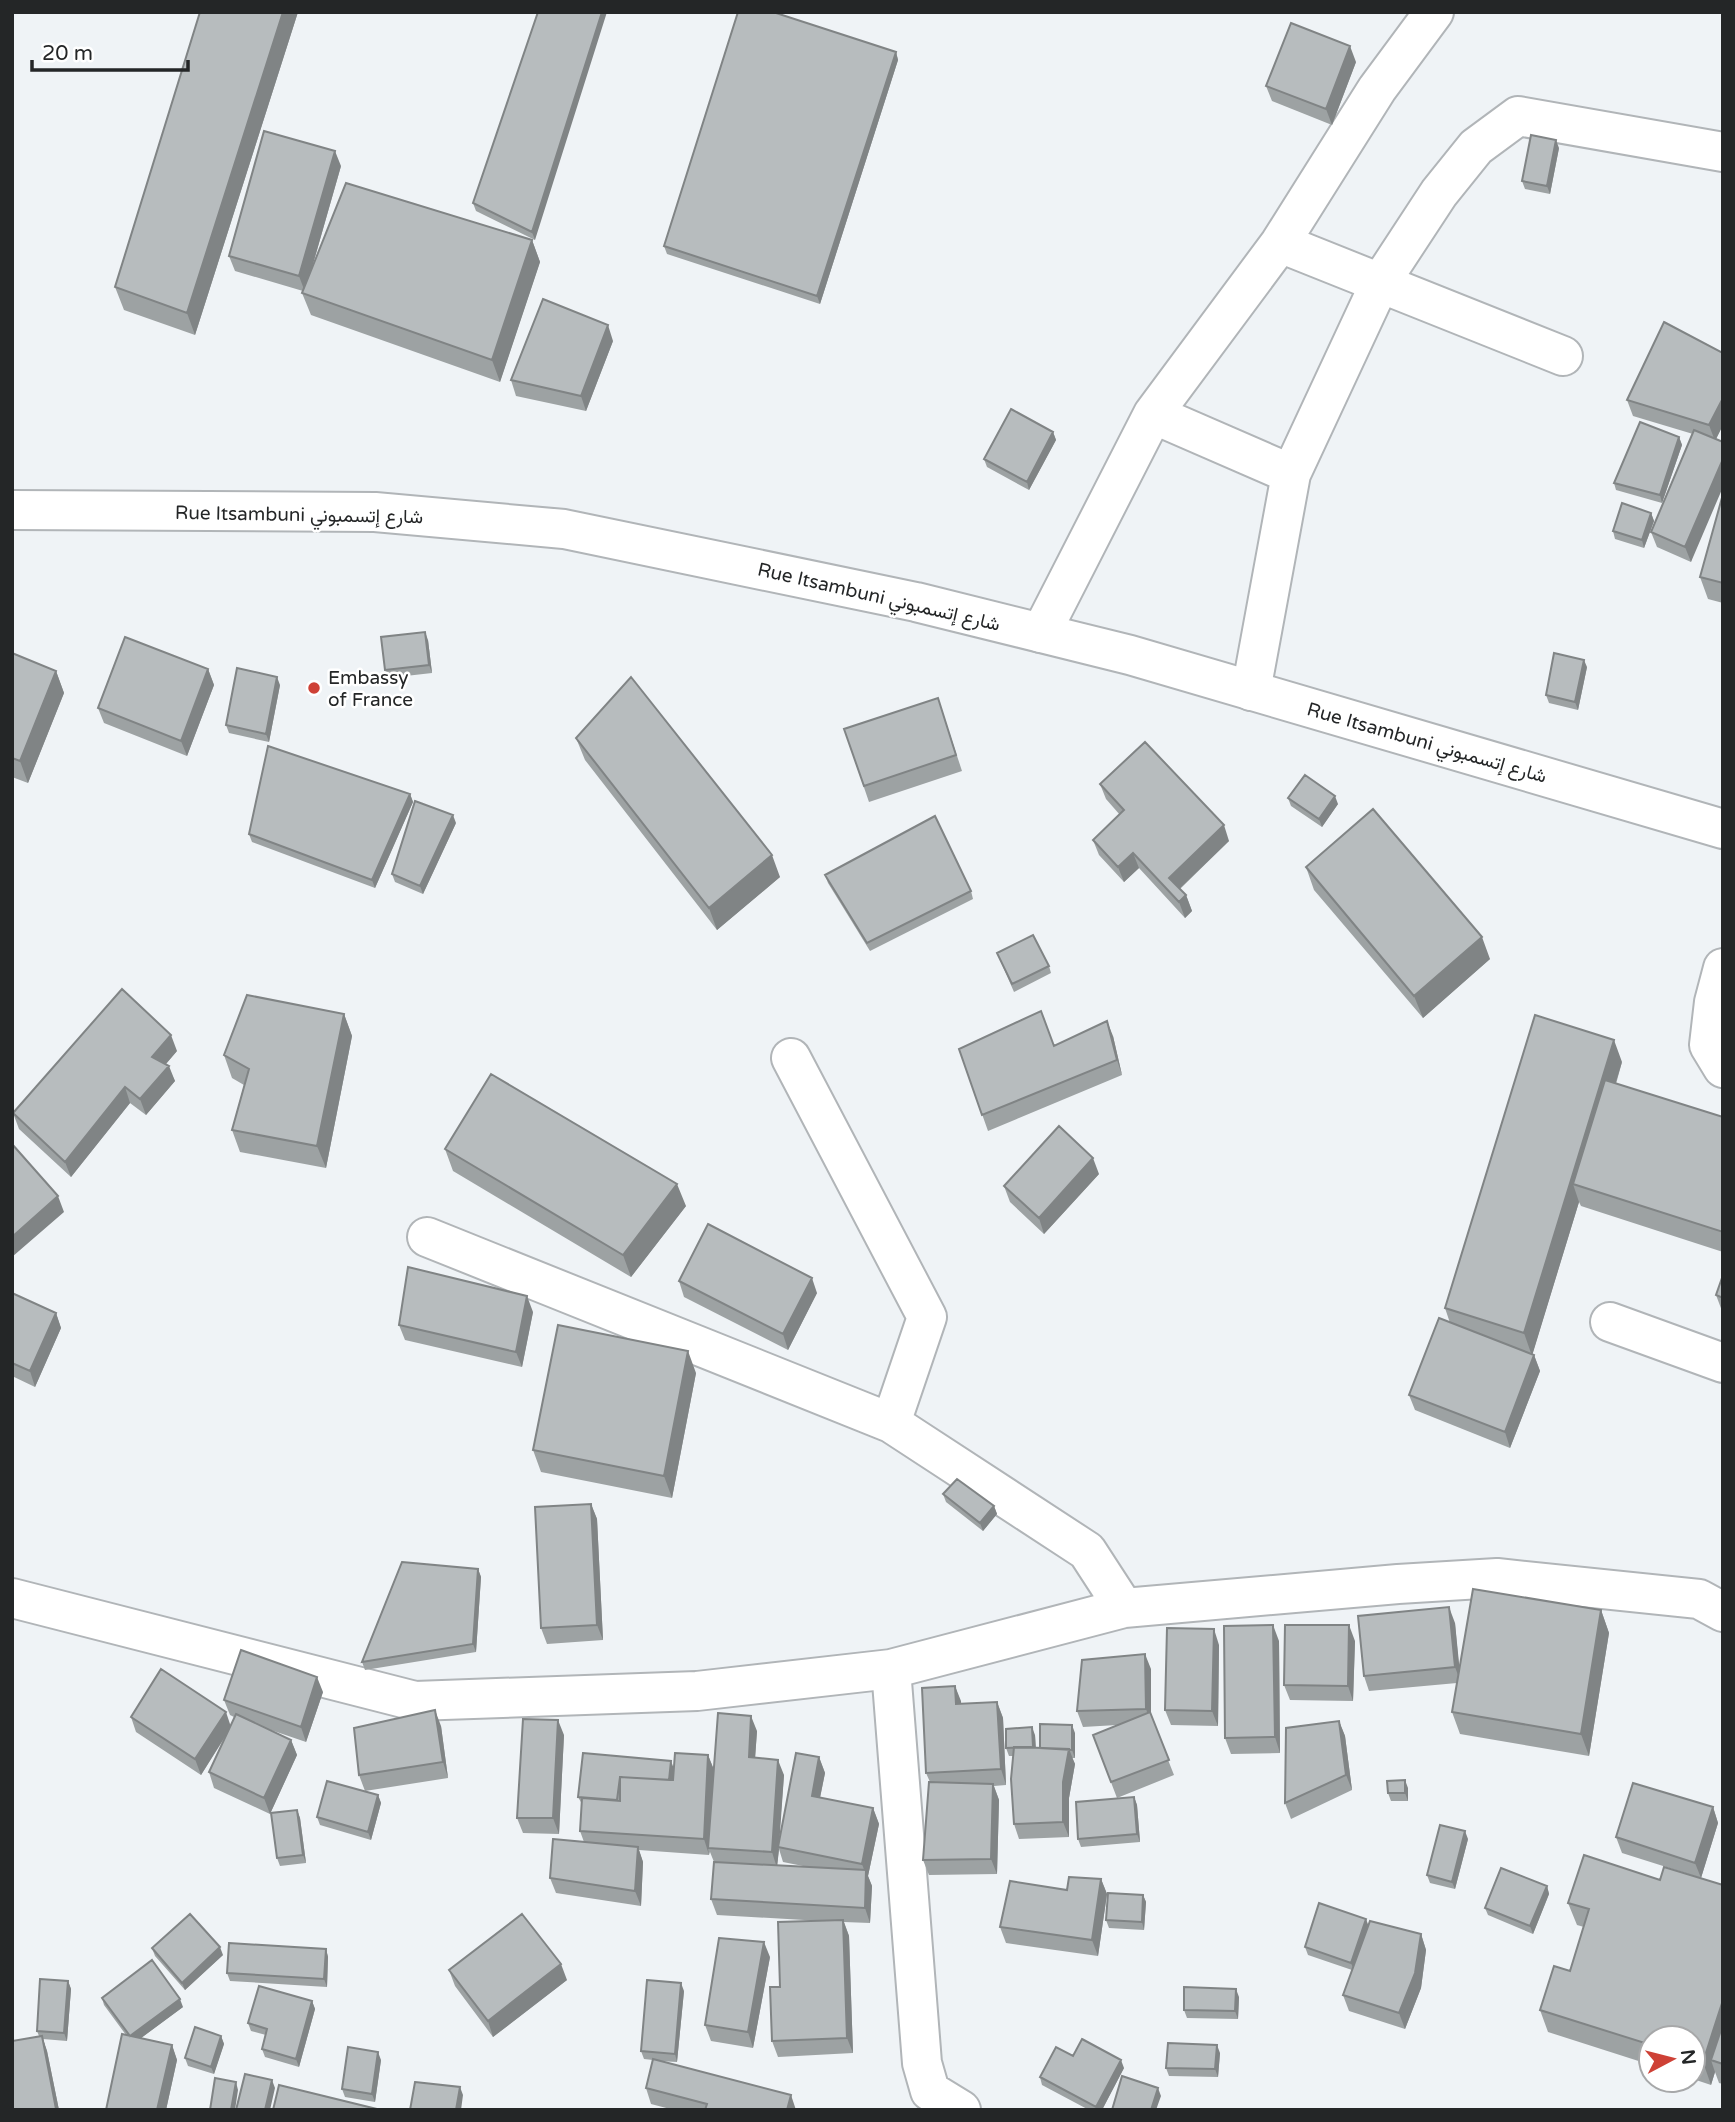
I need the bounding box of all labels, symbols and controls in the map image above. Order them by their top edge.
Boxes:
scale bar [32,28,187,72]
text: 20 m [42,41,93,66]
street label: Rue Itsambuni شارع إتسمبوني [175,502,423,532]
street label: Rue Itsambuni شارع إتسمبوني [754,558,1002,640]
place label: Embassy of France [328,667,413,711]
marker: Embassy of France [306,680,322,696]
street label: Rue Itsambuni شارع إتسمبوني [1303,698,1549,792]
north arrow [1637,2024,1707,2094]
text: N [1676,2048,1700,2066]

